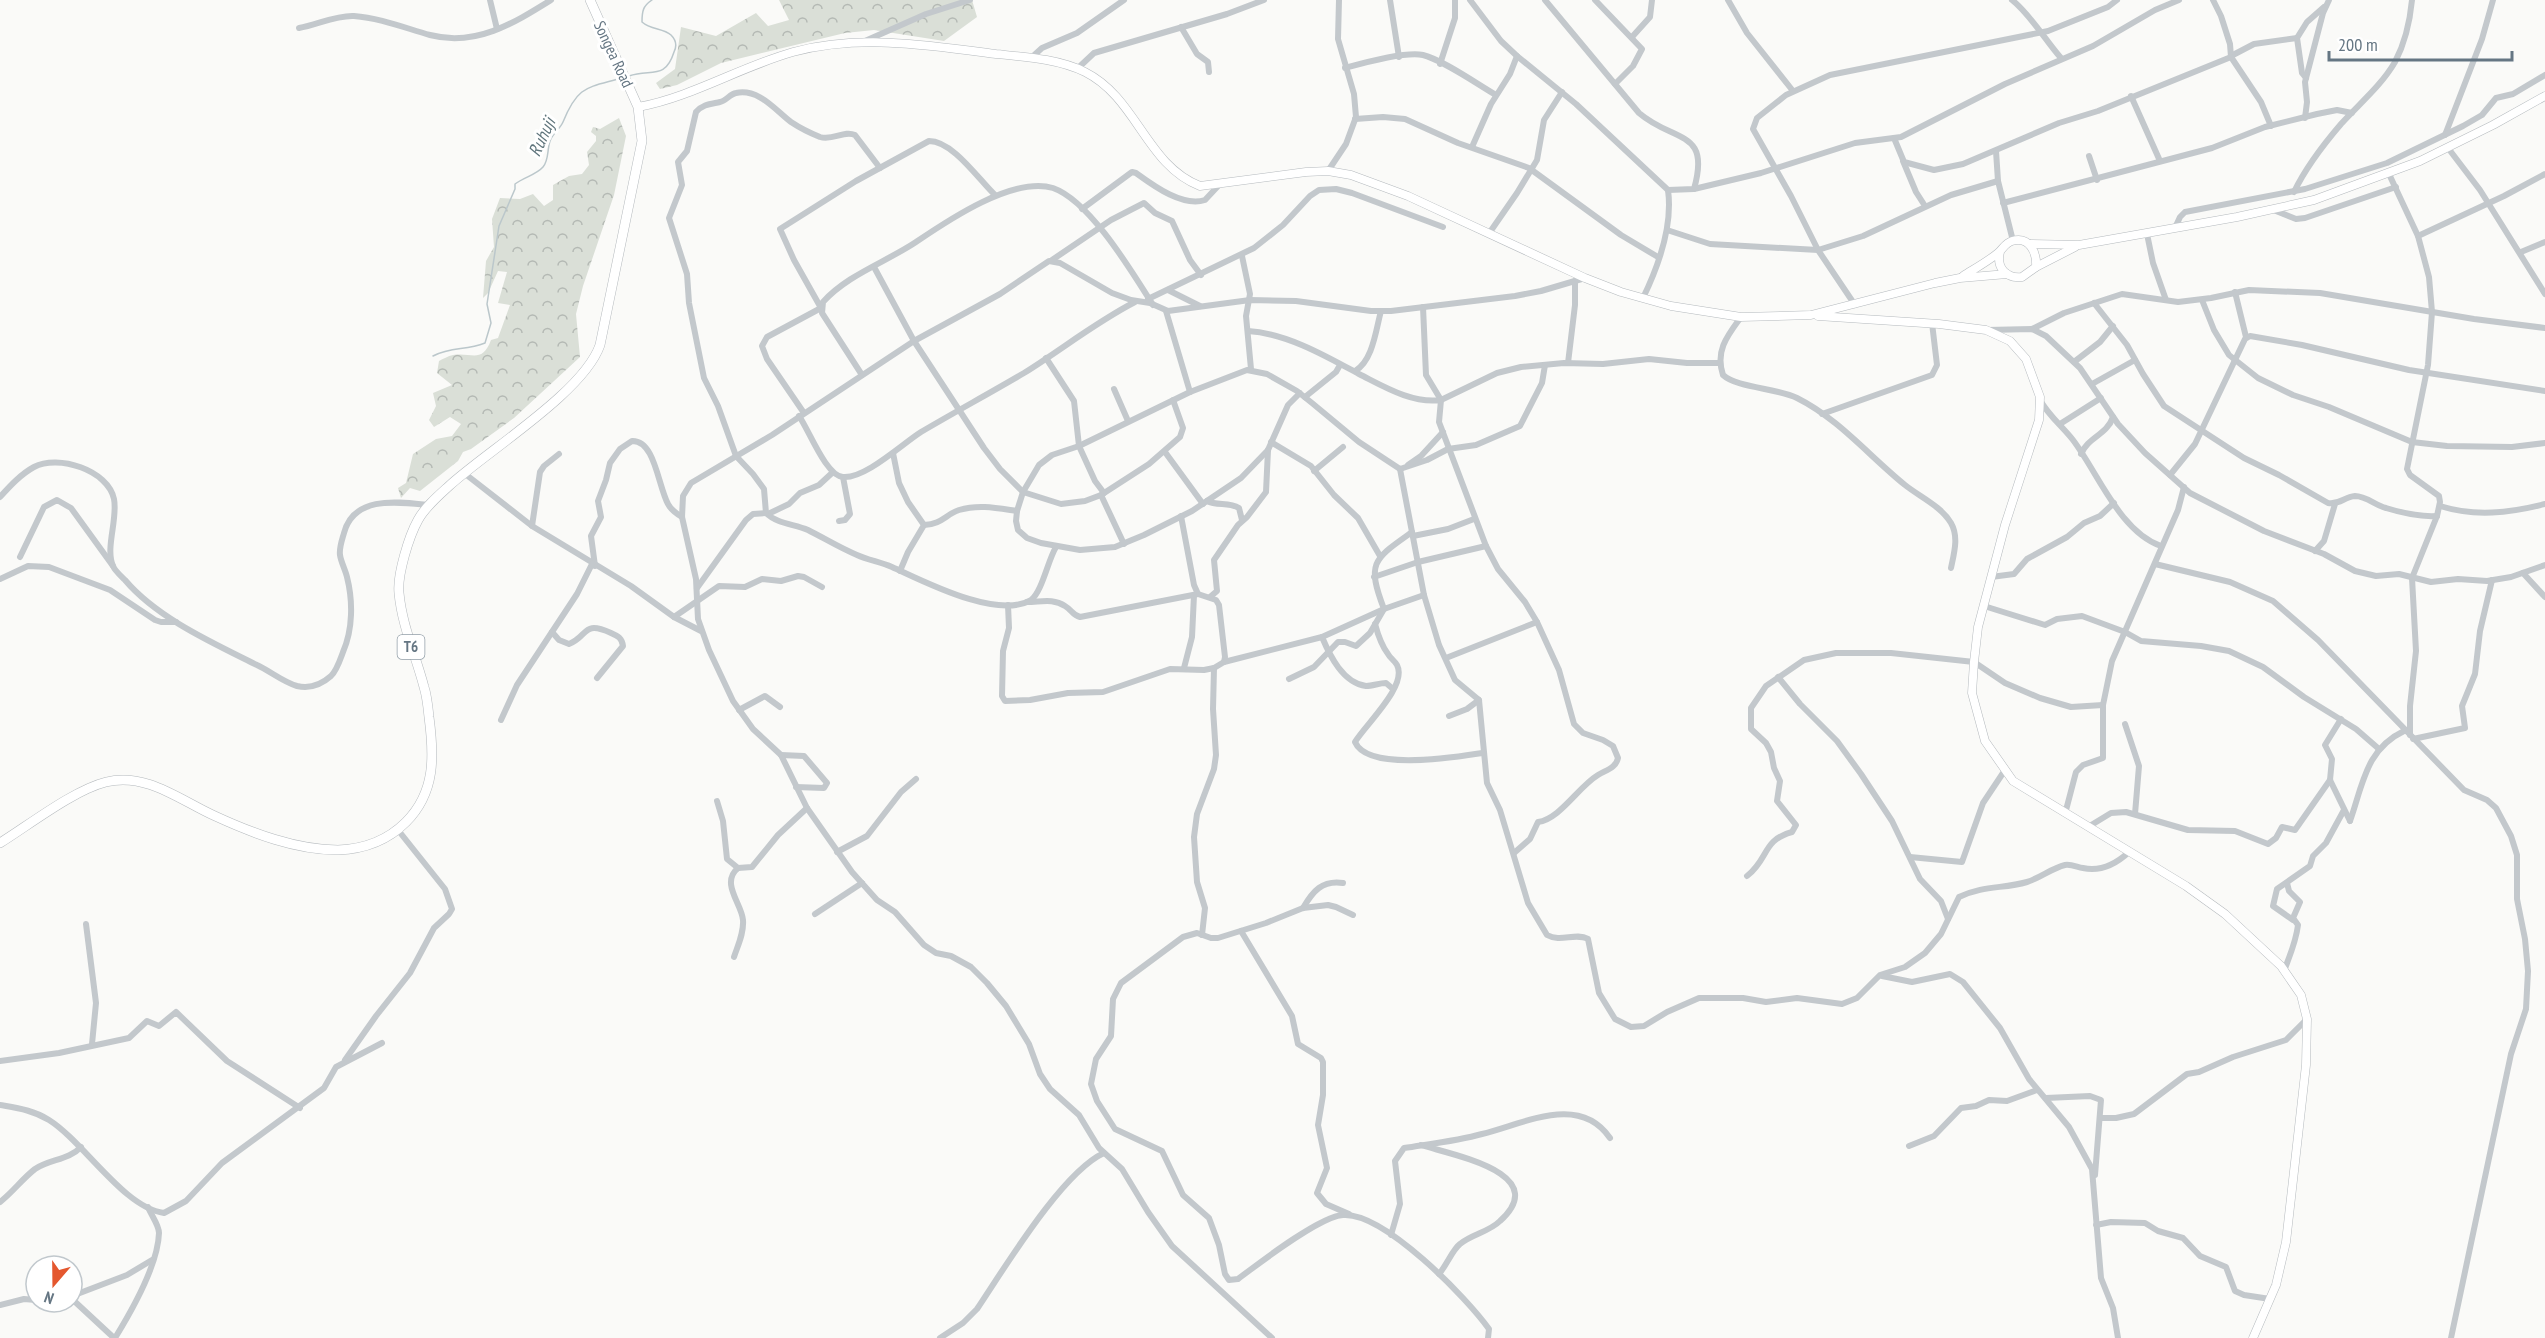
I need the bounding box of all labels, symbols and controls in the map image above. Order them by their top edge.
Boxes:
street label: Songea Road [590,17,638,91]
scale bar [2329,24,2512,62]
text: 200 m [2338,33,2378,56]
water label: Ruhuji [523,112,561,160]
road number: T6 [398,635,424,659]
north arrow [24,1254,84,1314]
text: N [41,1287,56,1309]

